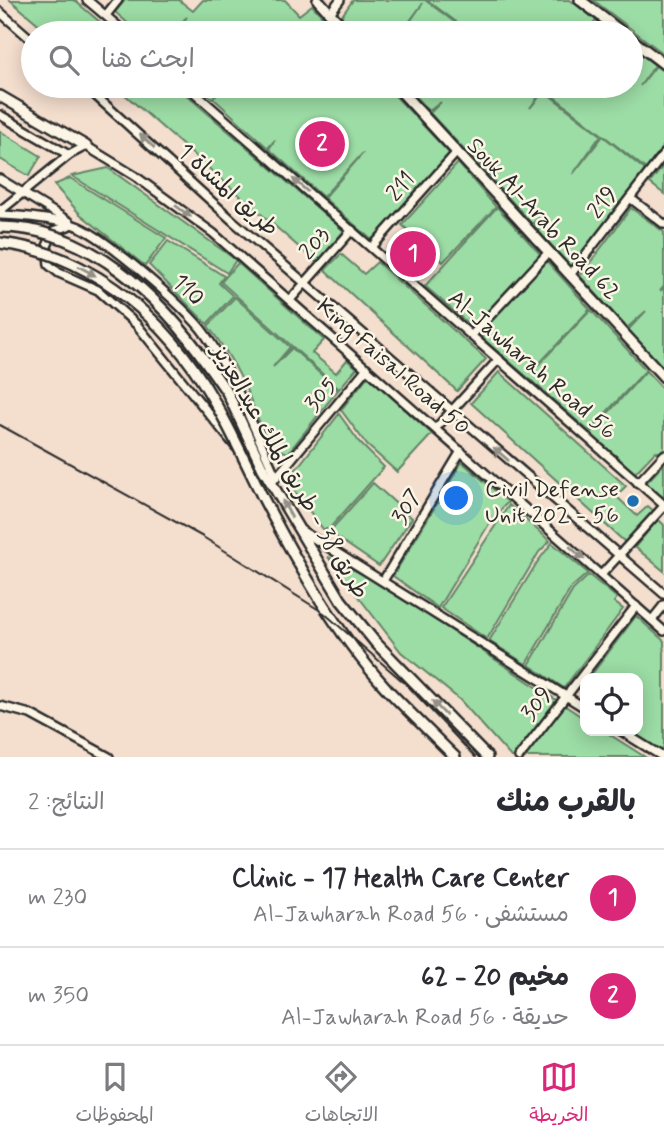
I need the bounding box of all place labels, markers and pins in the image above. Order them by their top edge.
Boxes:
pin: 2 [299,118,345,170]
pin: 1 [390,228,436,280]
place label: Civil Defense Unit 202 - 56 [485,475,619,531]
marker: Civil Defense Unit 202 - 56 [625,493,641,509]

